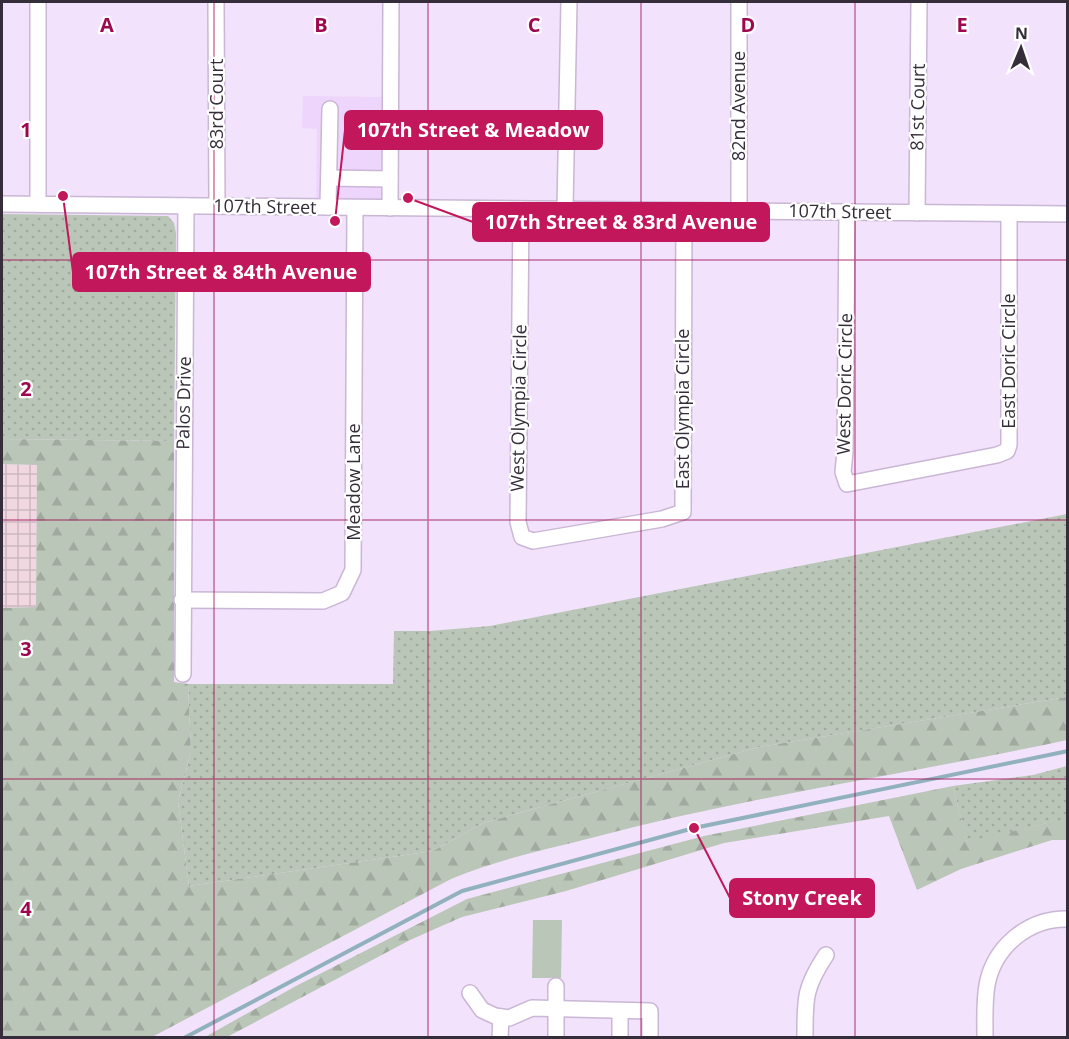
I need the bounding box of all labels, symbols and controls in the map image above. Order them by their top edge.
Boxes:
text: A [100,11,114,38]
text: B [314,11,328,38]
text: C [528,11,541,38]
text: D [741,11,755,38]
text: E [956,11,968,38]
north arrow [991,18,1051,78]
text: N [1015,22,1028,44]
street label: 82nd Avenue [726,51,750,161]
street label: 83rd Court [204,59,228,149]
street label: 81st Court [904,63,930,151]
callout: 107th Street & Meadow [345,111,602,149]
text: 1 [20,116,32,143]
text: 107th Street & Meadow [357,116,589,143]
street label: 107th Street [213,193,317,219]
street label: 107th Street [788,198,892,224]
callout: 107th Street & 83rd Avenue [473,203,769,241]
text: 107th Street & 83rd Avenue [485,208,757,235]
callout: 107th Street & 84th Avenue [73,253,370,291]
text: 107th Street & 84th Avenue [85,258,357,285]
street label: East Doric Circle [996,293,1020,429]
street label: West Doric Circle [831,313,857,455]
street label: West Olympia Circle [505,324,531,492]
street label: East Olympia Circle [670,329,694,489]
street label: Palos Drive [170,356,196,450]
text: 2 [20,375,32,402]
street label: Meadow Lane [341,423,365,541]
text: 3 [20,635,32,662]
callout: Stony Creek [730,879,874,917]
text: Stony Creek [742,884,862,911]
text: 4 [20,895,32,922]

